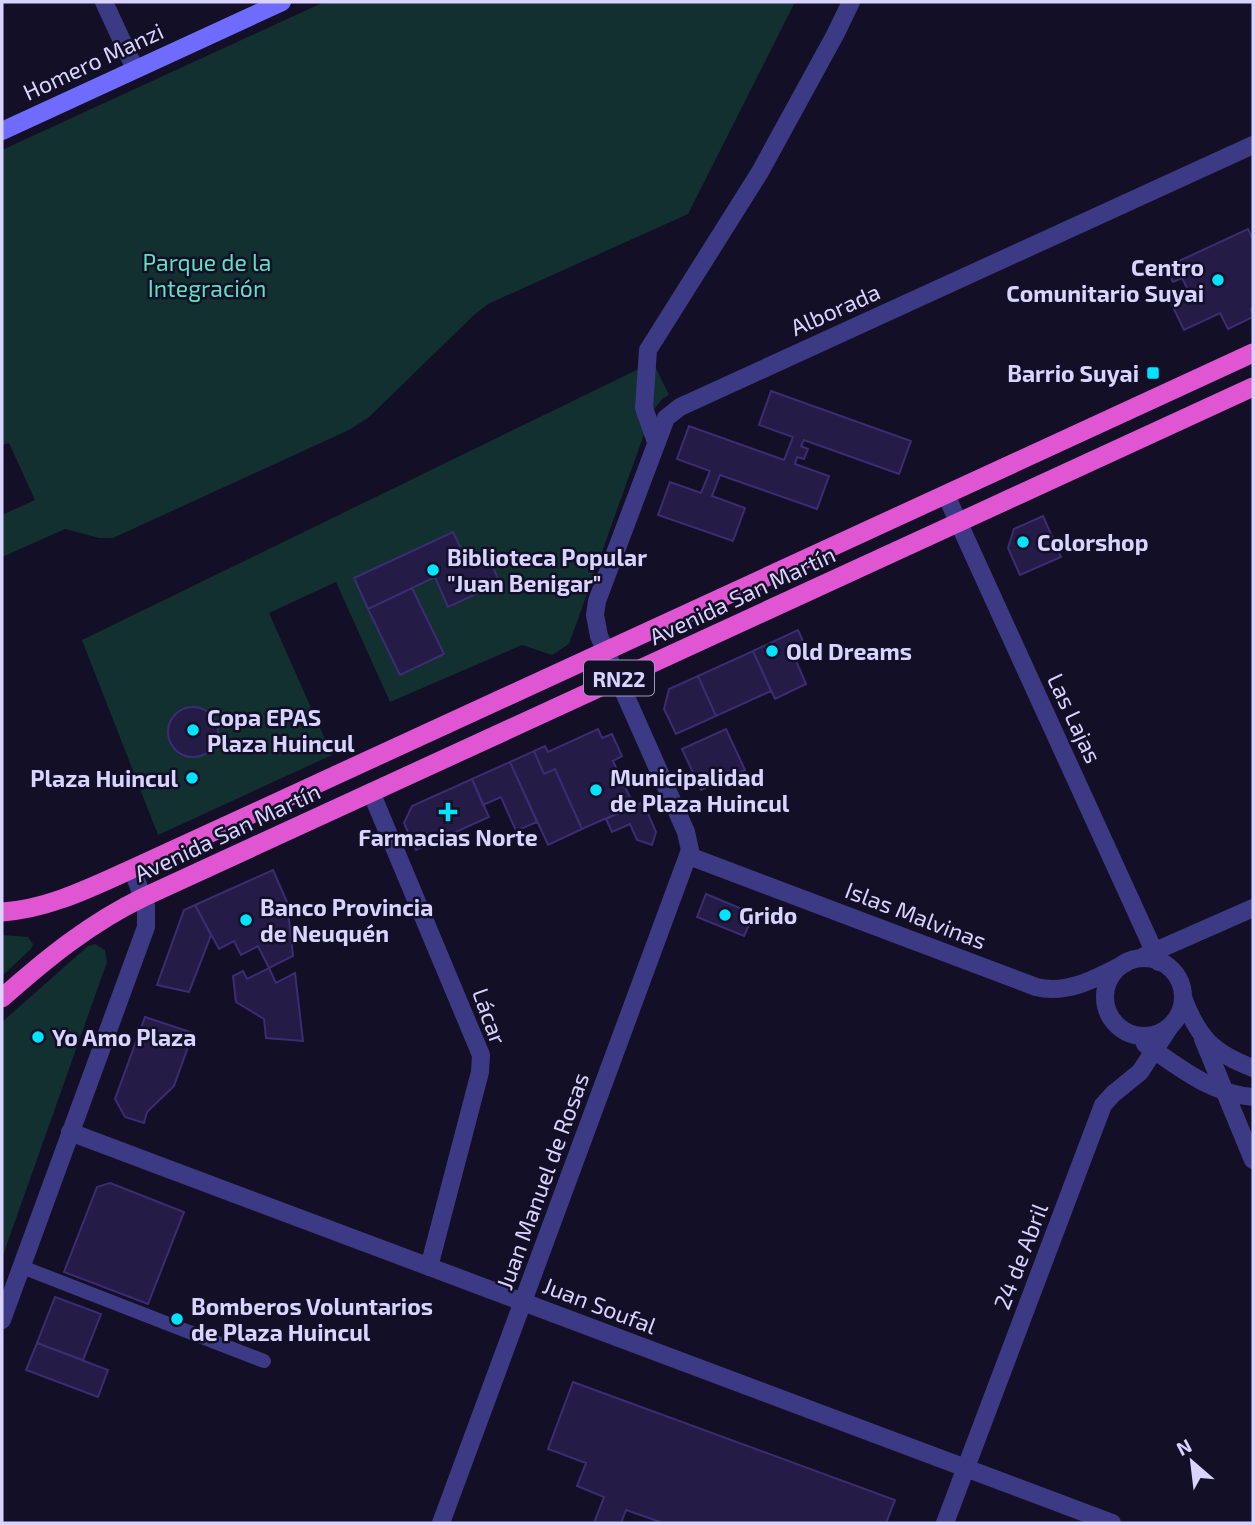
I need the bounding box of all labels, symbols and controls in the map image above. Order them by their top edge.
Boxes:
street label: Homero Manzi [18,16,168,106]
park label: Parque de la Integración [143,248,271,302]
place label: Centro Comunitario Suyai [1006,253,1204,307]
marker: Centro Comunitario Suyai [1210,272,1226,288]
street label: Alborada [786,277,884,341]
place label: Barrio Suyai [1007,359,1139,387]
marker: Barrio Suyai [1145,365,1161,381]
place label: Colorshop [1037,528,1148,556]
marker: Colorshop [1015,534,1031,550]
street label: Avenida San Martín [644,540,840,650]
place label: Biblioteca Popular "Juan Benigar" [447,543,647,597]
marker: Biblioteca Popular "Juan Benigar" [425,562,441,578]
place label: Old Dreams [786,637,912,665]
marker: Old Dreams [764,643,780,659]
road number: RN22 [584,660,654,696]
street label: Las Lajas [1042,669,1108,767]
place label: Copa EPAS Plaza Huincul [207,703,355,757]
marker: Copa EPAS Plaza Huincul [185,722,201,738]
place label: Municipalidad de Plaza Huincul [610,763,790,817]
place label: Plaza Huincul [30,764,178,792]
marker: Plaza Huincul [184,770,200,786]
street label: Avenida San Martín [129,777,325,887]
marker: Municipalidad de Plaza Huincul [588,782,604,798]
marker: Farmacias Norte [440,804,456,820]
place label: Farmacias Norte [358,823,538,851]
street label: Islas Malvinas [842,875,990,955]
place label: Banco Provincia de Neuquén [260,893,433,947]
place label: Grido [739,901,797,929]
marker: Grido [717,907,733,923]
marker: Banco Provincia de Neuquén [238,912,254,928]
street label: Lácar [467,984,513,1048]
place label: Yo Amo Plaza [52,1023,196,1051]
marker: Yo Amo Plaza [30,1029,46,1045]
street label: Juan Manuel de Rosas [490,1069,594,1293]
street label: 24 de Abril [987,1199,1053,1313]
street label: Juan Soufal [539,1271,661,1340]
place label: Bomberos Voluntarios de Plaza Huincul [191,1292,433,1346]
marker: Bomberos Voluntarios de Plaza Huincul [169,1311,185,1327]
north arrow [1157,1427,1227,1497]
text: N [1172,1433,1195,1460]

